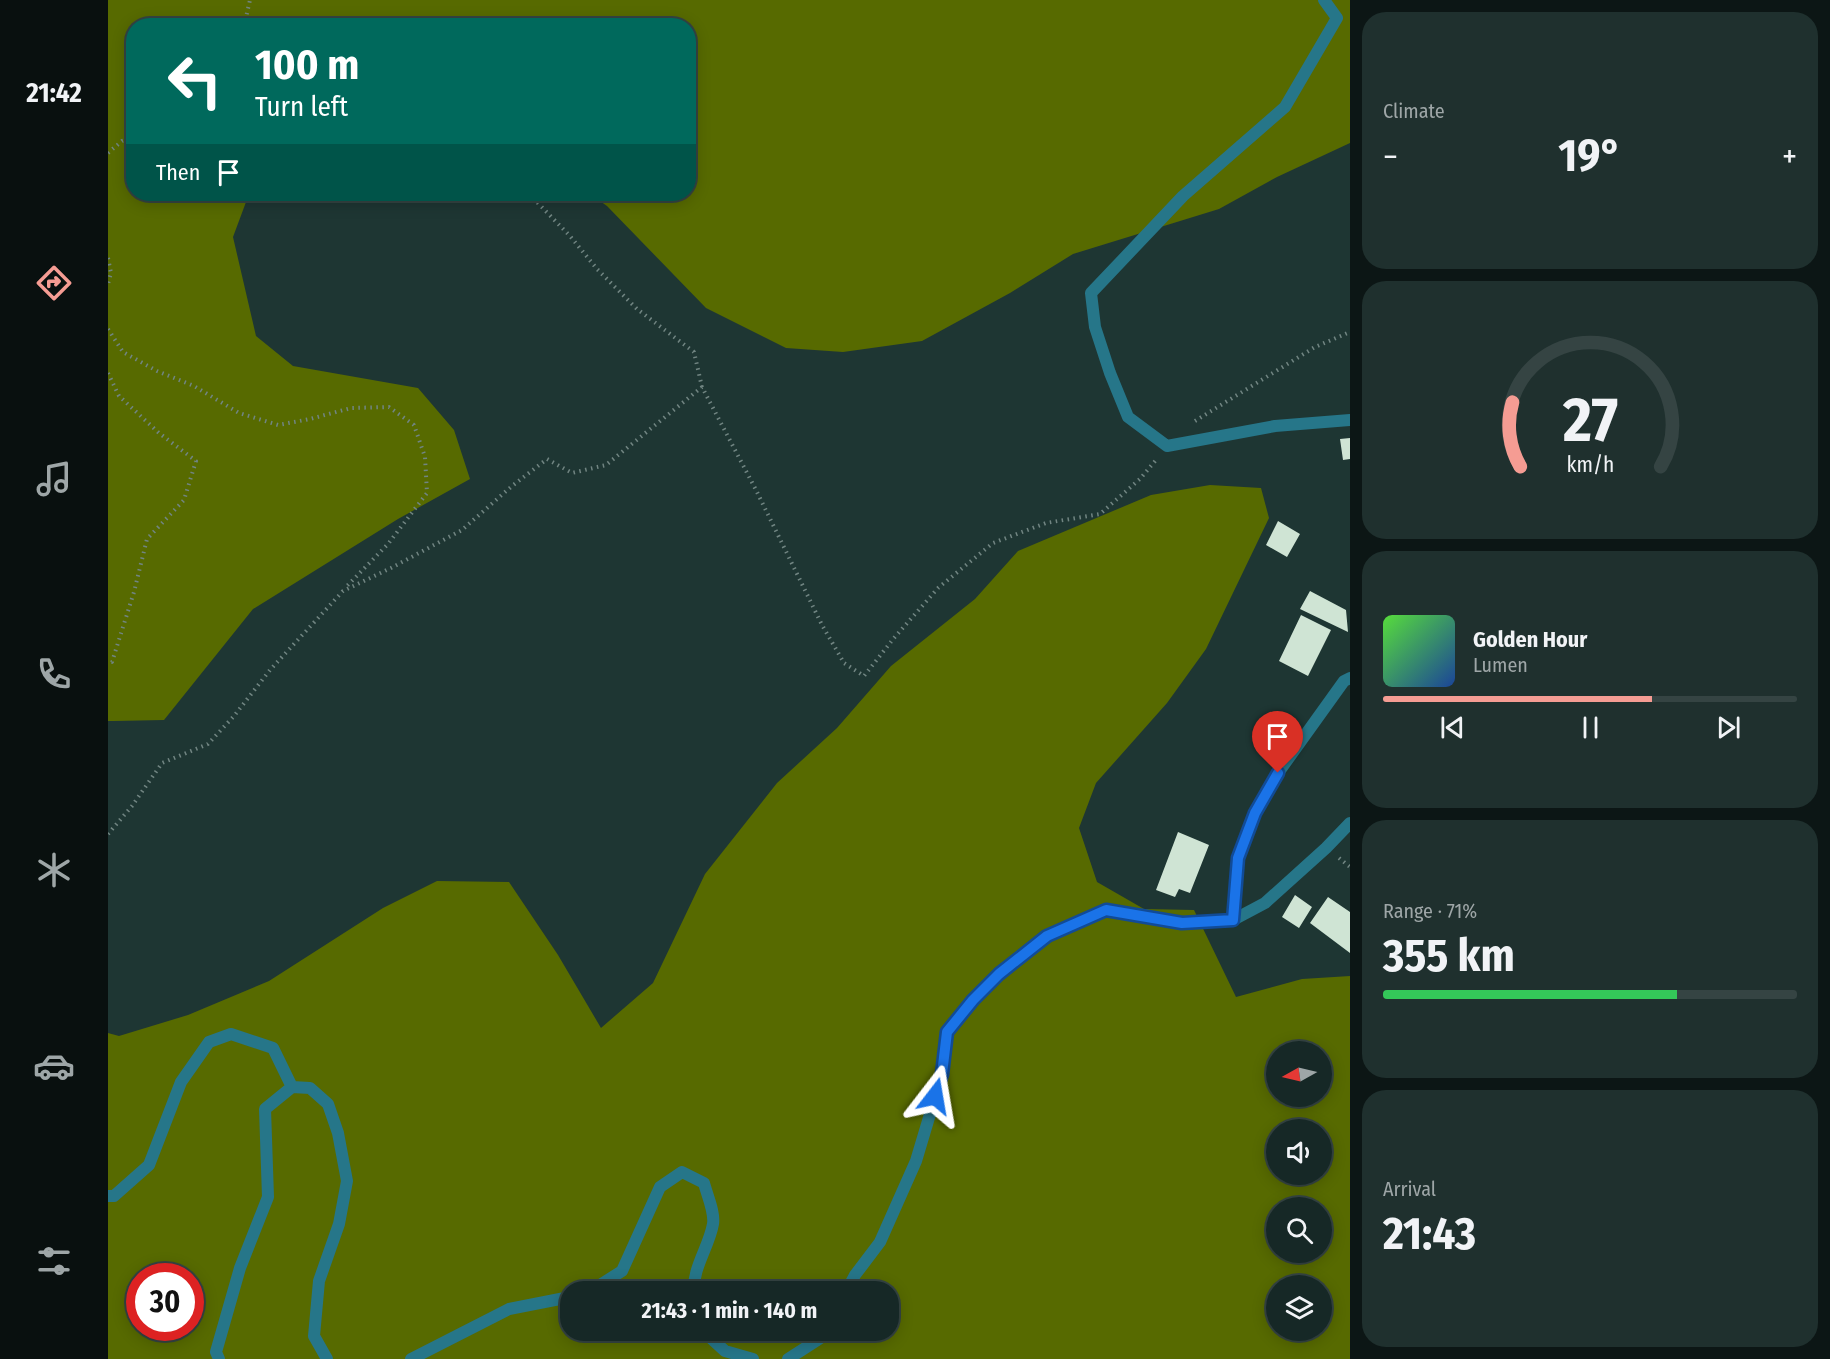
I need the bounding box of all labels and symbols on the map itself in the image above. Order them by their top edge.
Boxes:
pin [1252,711,1303,773]
north arrow [1266,1041,1332,1107]
position arrow [903,1064,967,1128]
speed limit sign: 30 [126,1263,204,1341]

